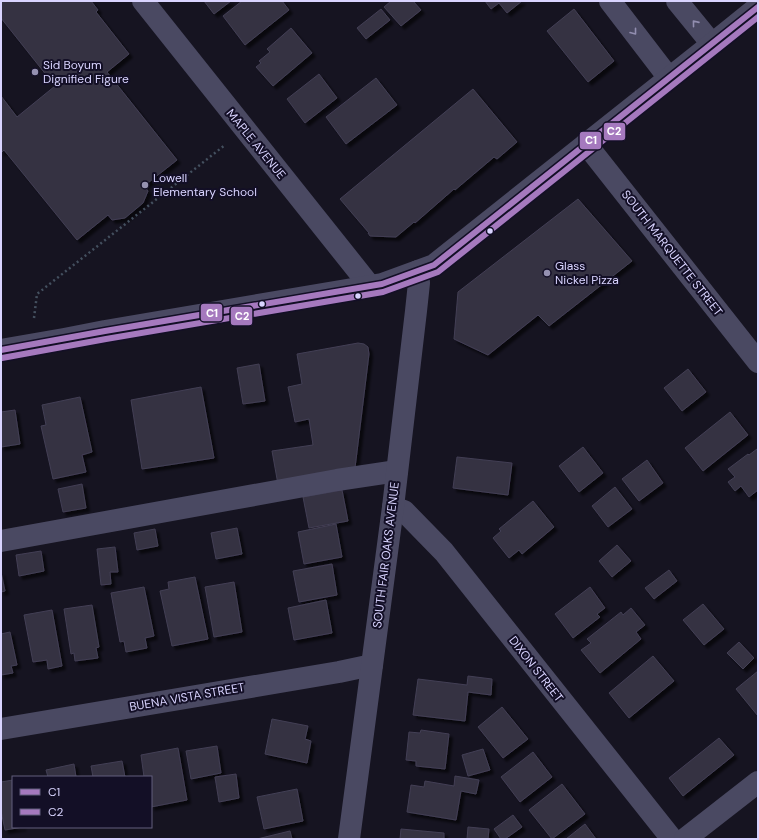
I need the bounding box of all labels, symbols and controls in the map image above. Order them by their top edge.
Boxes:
one-way arrow [692,20,699,27]
one-way arrow [629,27,636,34]
place label: Sid Boyum Dignified Figure [43,57,129,87]
marker: Sid Boyum Dignified Figure [30,67,40,77]
street label: MAPLE AVENUE [223,106,289,183]
line badge: C2 [603,122,626,141]
text: C2 [607,124,621,138]
line badge: C1 [579,131,602,150]
text: C1 [585,133,597,147]
place label: Lowell Elementary School [153,170,257,200]
marker: Lowell Elementary School [140,180,150,190]
street label: SOUTH MARQUETTE STREET [618,187,726,319]
unlabelled marker [485,226,495,236]
place label: Glass Nickel Pizza [555,258,619,288]
marker: Glass Nickel Pizza [542,268,552,278]
unlabelled marker [353,291,363,301]
unlabelled marker [257,299,267,309]
line badge: C1 [200,303,223,322]
text: C1 [206,306,218,320]
line badge: C2 [230,306,253,326]
text: C2 [235,309,249,323]
street label: SOUTH FAIR OAKS AVENUE [369,481,403,629]
street label: DIXON STREET [505,633,567,705]
street label: BUENA VISTA STREET [128,679,246,715]
legend [12,776,152,828]
text: C1 [48,784,60,800]
text: C2 [48,804,64,820]

